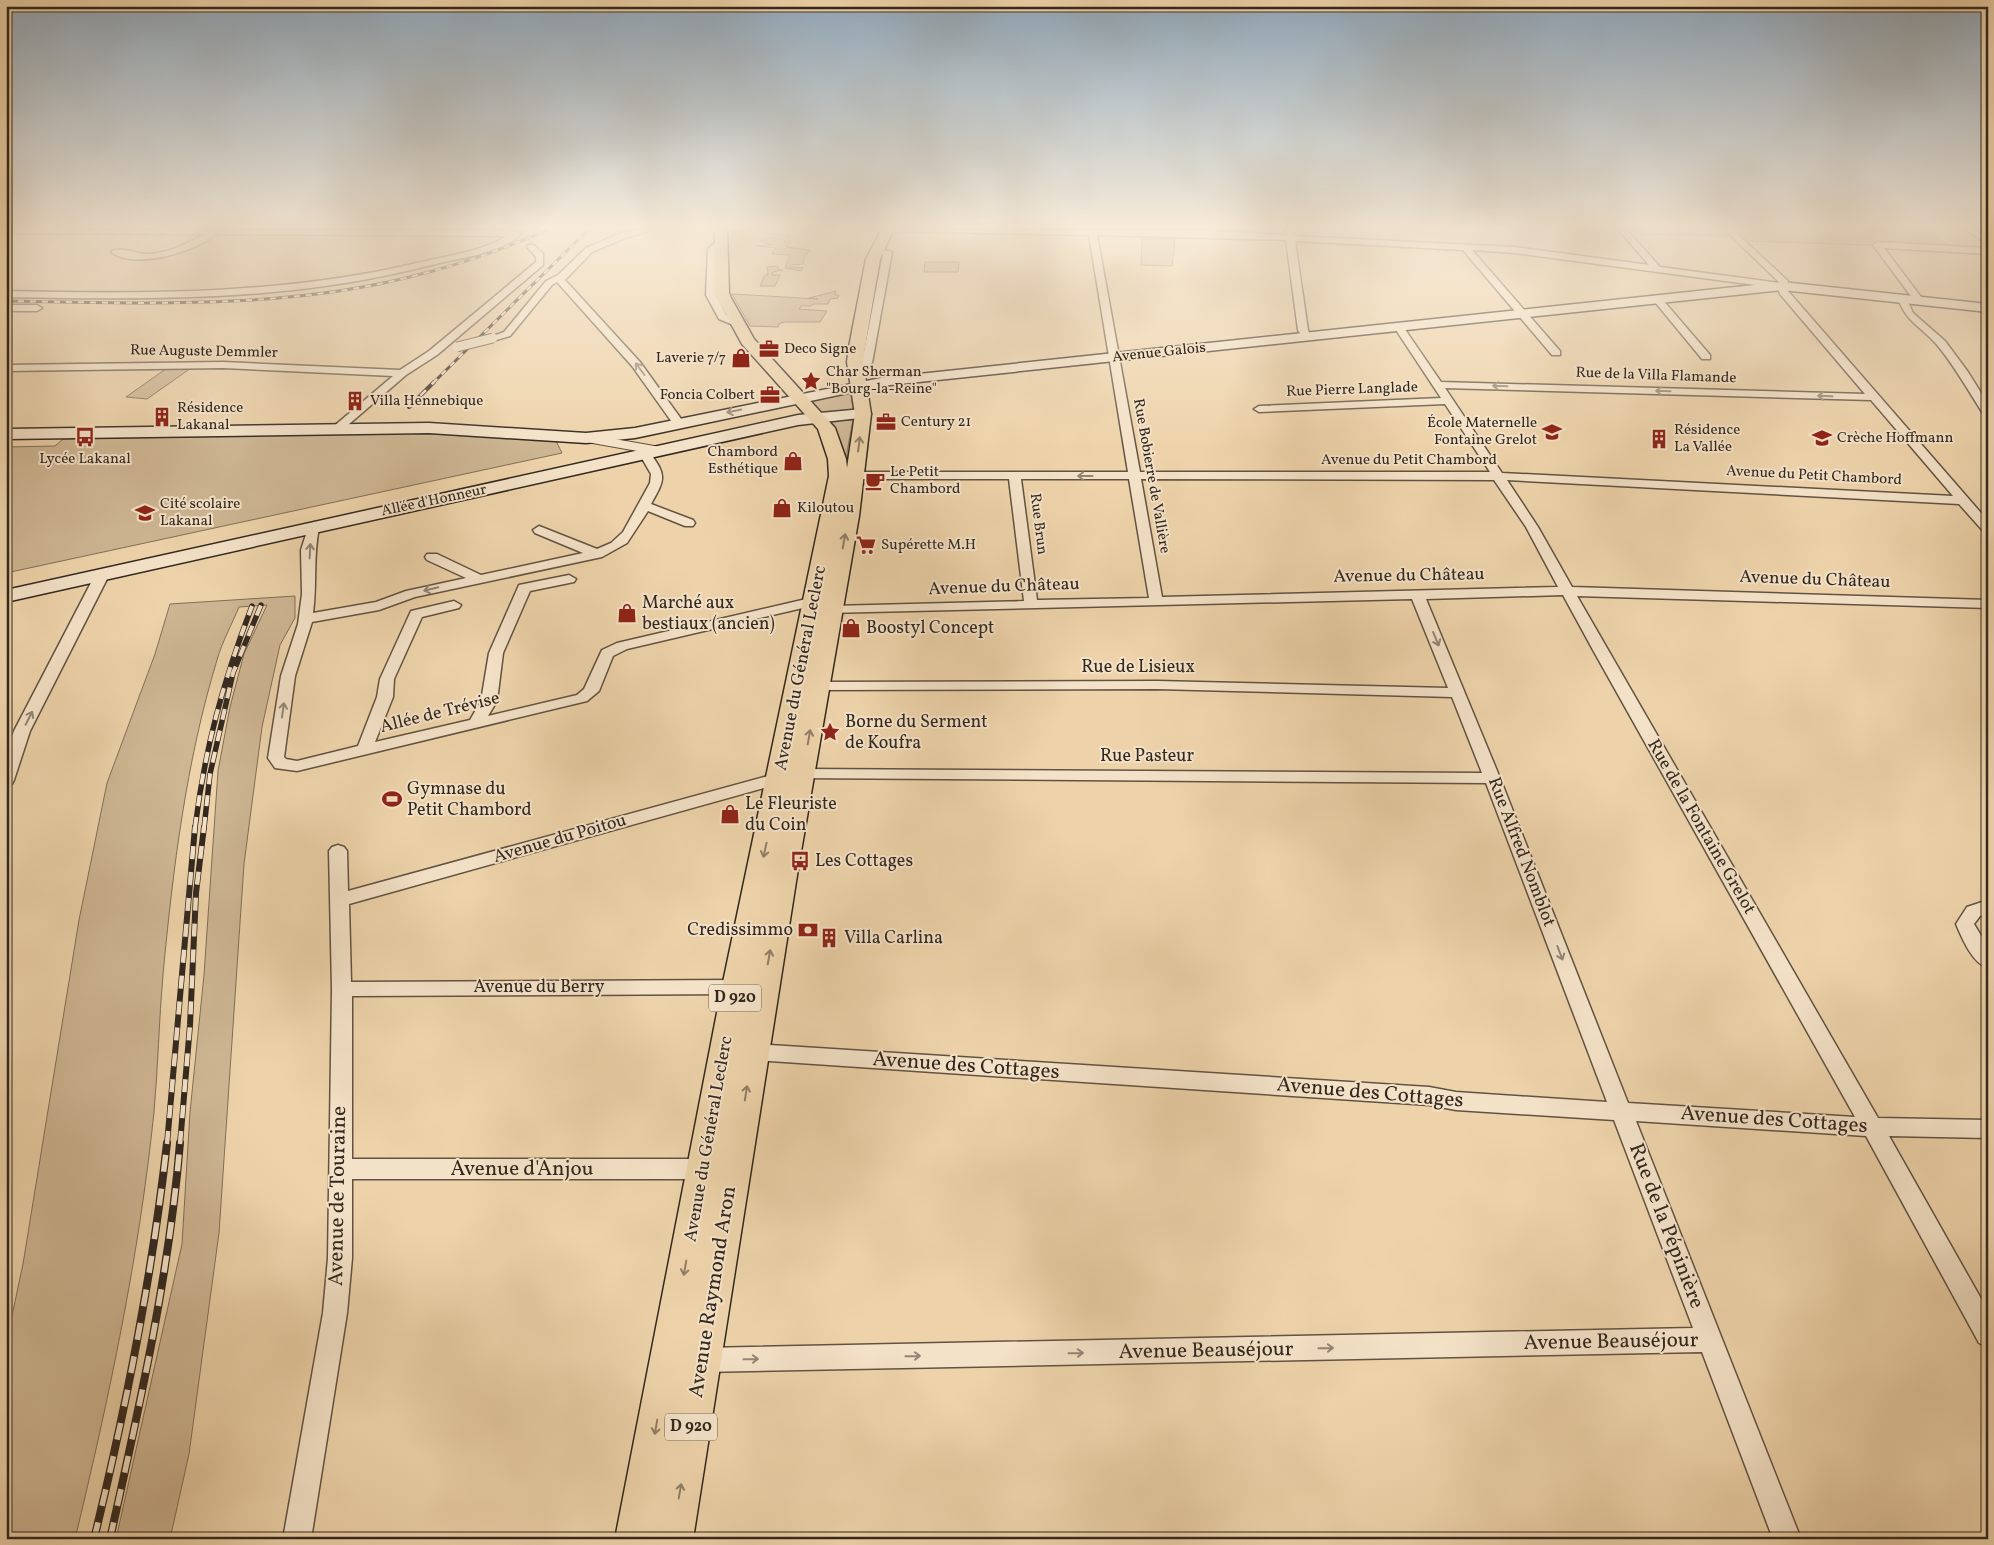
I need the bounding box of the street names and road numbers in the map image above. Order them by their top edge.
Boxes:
street label: Avenue Galois [1111,338,1207,368]
street label: Rue Auguste Demmler [130,340,278,364]
street label: Rue de la Villa Flamande [1575,363,1737,389]
street label: Rue Pierre Langlade [1286,377,1418,403]
street label: Rue Bobierre de Vallière [1127,397,1175,555]
street label: Avenue du Petit Chambord [1321,450,1497,471]
street label: Avenue du Petit Chambord [1726,461,1902,491]
street label: Allée d'Honneur [379,480,489,522]
street label: Rue Brun [1024,492,1052,556]
street label: Avenue du Château [1333,562,1485,590]
street label: Avenue du Général Leclerc [769,563,833,773]
street label: Avenue du Château [1739,565,1891,595]
street label: Avenue du Château [928,572,1080,602]
street label: Rue de Lisieux [1081,655,1195,680]
street label: Allée de Trévise [377,686,503,740]
street label: Rue de la Fontaine Grelot [1641,735,1761,919]
street label: Rue Pasteur [1100,744,1194,769]
street label: Rue Alfred Nomblot [1481,774,1561,930]
street label: Avenue du Poitou [491,808,629,870]
street label: Avenue du Berry [474,975,605,1000]
road number: D 920 [709,984,761,1011]
street label: Avenue du Général Leclerc [679,1034,739,1244]
street label: Avenue des Cottages [871,1045,1061,1087]
street label: Avenue des Cottages [1275,1070,1465,1116]
street label: Avenue des Cottages [1679,1099,1869,1141]
street label: Avenue de Touraine [322,1106,354,1286]
street label: Rue de la Pépinière [1621,1139,1711,1313]
street label: Avenue d'Anjou [450,1155,594,1184]
street label: Avenue Raymond Aron [682,1184,744,1400]
street label: Avenue Beauséjour [1523,1326,1699,1358]
street label: Avenue Beauséjour [1118,1335,1294,1367]
road number: D 920 [665,1414,717,1440]

